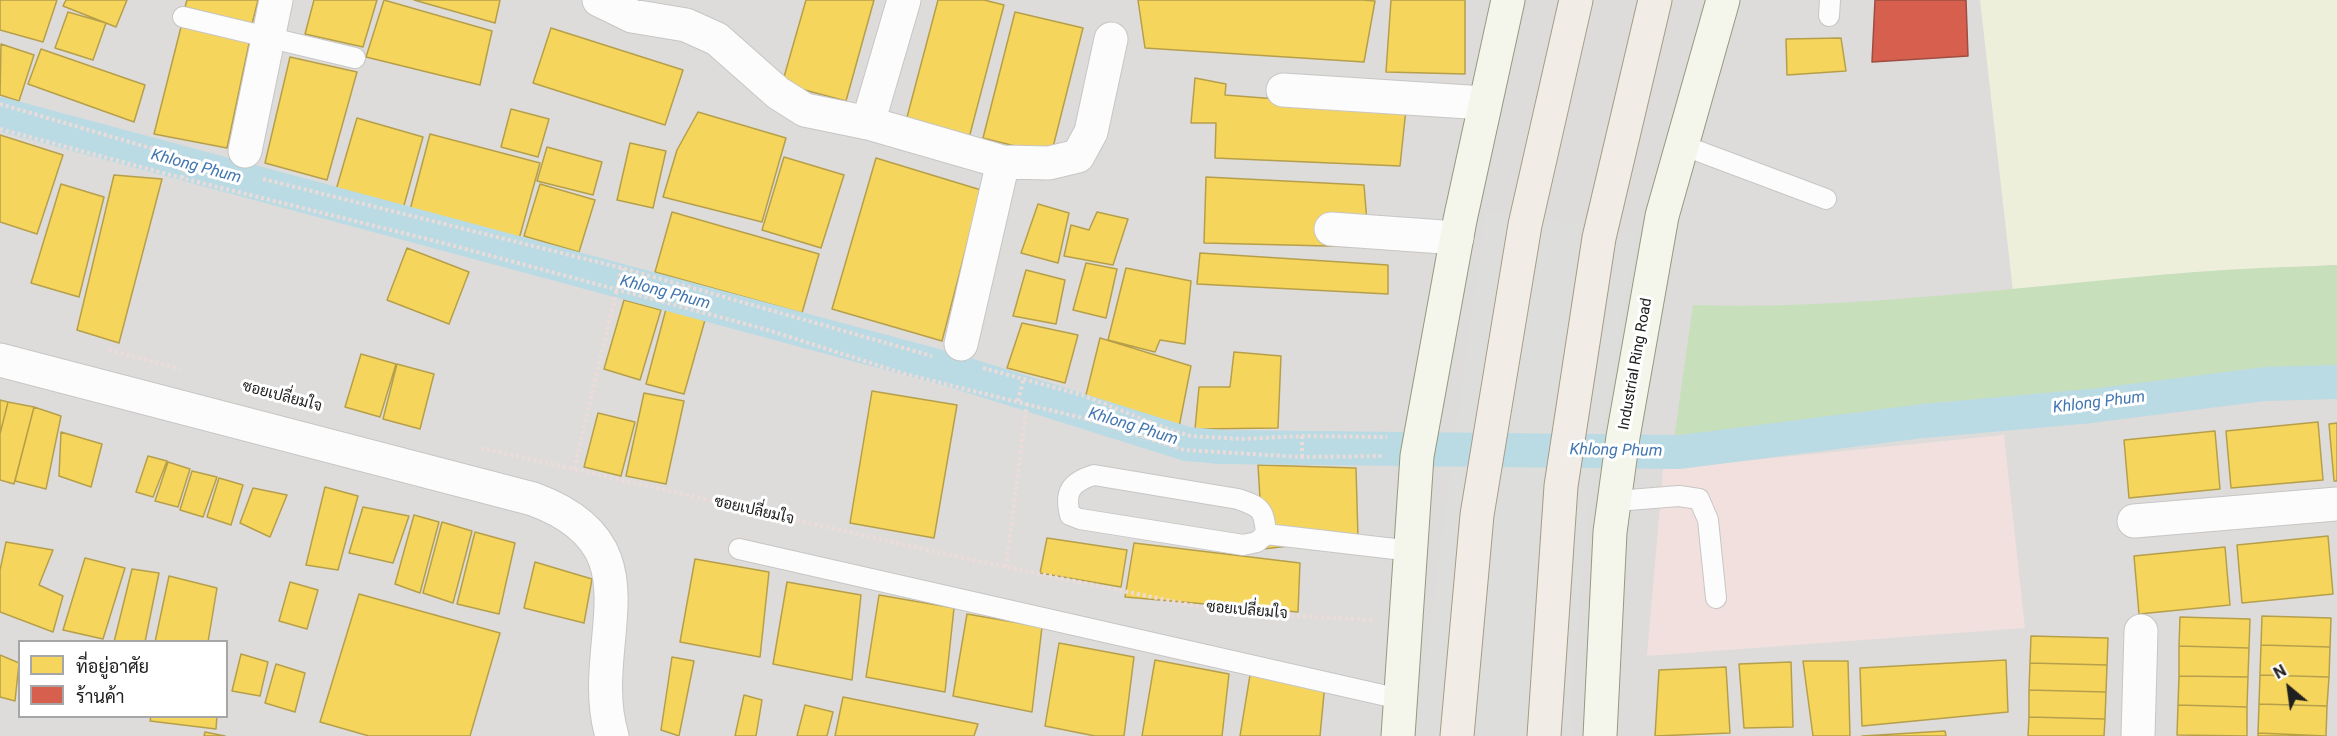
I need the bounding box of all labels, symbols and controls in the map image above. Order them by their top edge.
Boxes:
water label: Khlong Phum [149,146,243,188]
water label: Khlong Phum [618,272,712,314]
street label: Industrial Ring Road [1616,297,1656,431]
street label: ซอยเปลี่ยมใจ [240,378,324,416]
water label: Khlong Phum [2052,388,2146,418]
water label: Khlong Phum [1086,404,1180,450]
water label: Khlong Phum [1570,441,1662,461]
street label: ซอยเปลี่ยมใจ [712,493,796,529]
street label: ซอยเปลี่ยมใจ [1206,598,1288,624]
legend [18,640,228,718]
text: ที่อยู่อาศัย [76,656,149,677]
north arrow [2259,658,2319,718]
text: N [2270,661,2290,683]
text: ร้านค้า [76,686,125,707]

